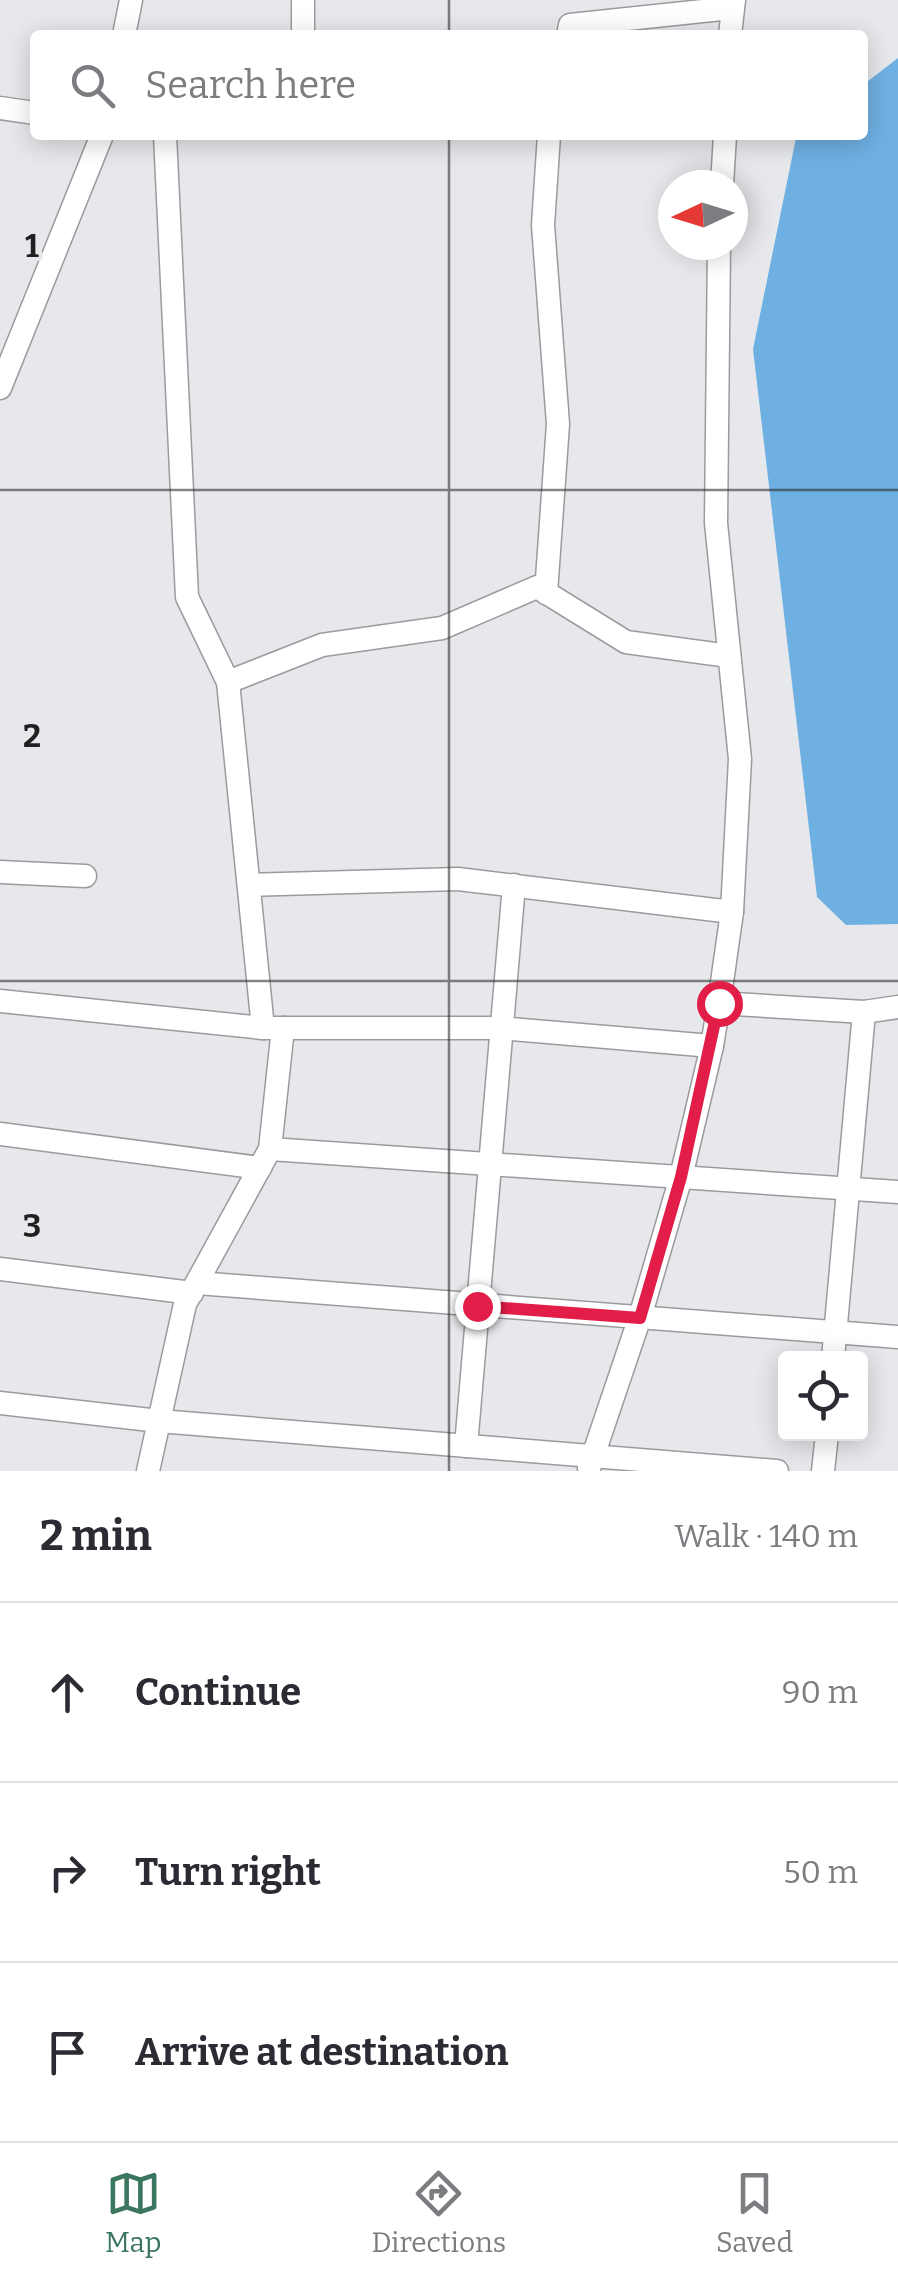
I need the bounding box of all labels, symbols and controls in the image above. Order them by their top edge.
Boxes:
search box [30,30,868,140]
icon: search [65,58,120,113]
text: Search here [145,62,356,108]
north arrow [658,170,748,260]
text: 1 [25,227,39,265]
text: 2 [23,717,41,755]
route start [697,981,743,1027]
text: 3 [23,1207,41,1245]
route end [455,1284,501,1330]
map controls [778,1351,868,1441]
button: locate [778,1351,868,1441]
text: 2 min [40,1511,152,1561]
text: Walk · 140 m [674,1517,858,1555]
icon: ahead [40,1665,95,1720]
text: Continue [135,1669,301,1715]
text: 90 m [782,1673,858,1711]
icon: right [40,1845,95,1900]
text: Turn right [135,1849,321,1895]
text: 50 m [783,1853,858,1891]
icon: arrive [40,2025,95,2080]
text: Arrive at destination [135,2029,508,2075]
tab: Map [105,2166,161,2259]
tab: Directions [371,2166,506,2259]
tab: Saved [716,2166,793,2259]

